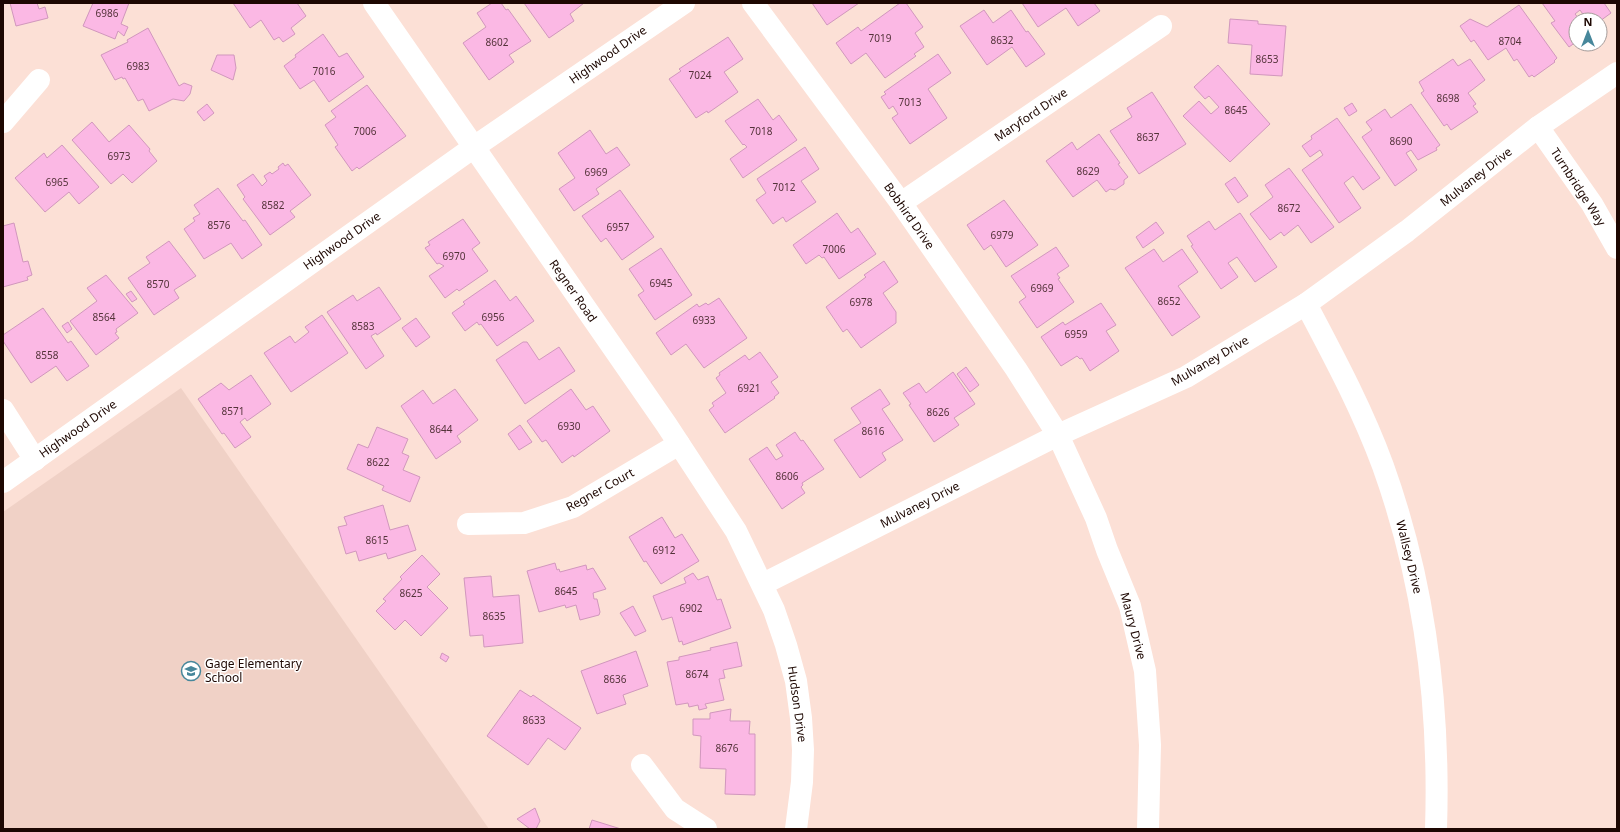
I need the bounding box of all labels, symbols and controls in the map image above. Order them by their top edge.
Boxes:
house number: 6986 [96,6,119,20]
north arrow [1568,12,1608,52]
text: N [1584,14,1592,29]
street label: Highwood Drive [566,21,650,88]
house number: 7019 [869,31,892,45]
house number: 8632 [991,33,1014,47]
house number: 8704 [1499,34,1522,48]
house number: 8602 [486,35,509,49]
house number: 8653 [1256,52,1279,66]
house number: 6983 [127,59,150,73]
house number: 7016 [313,64,336,78]
house number: 7024 [689,68,712,82]
street label: Maryford Drive [991,84,1071,145]
house number: 8698 [1437,91,1460,105]
house number: 7013 [899,95,922,109]
house number: 8645 [1225,103,1248,117]
house number: 7006 [354,124,377,138]
house number: 7018 [750,124,773,138]
house number: 8637 [1137,130,1160,144]
house number: 8690 [1390,134,1413,148]
street label: Mulvaney Drive [1436,143,1515,210]
street label: Turnbridge Way [1547,144,1610,230]
house number: 6973 [108,149,131,163]
house number: 8629 [1077,164,1100,178]
house number: 6969 [585,165,608,179]
house number: 6965 [46,175,69,189]
street label: Bobhird Drive [880,179,939,253]
house number: 7012 [773,180,796,194]
house number: 8582 [262,198,285,212]
house number: 8672 [1278,201,1301,215]
street label: Highwood Drive [300,207,384,274]
house number: 8576 [208,218,231,232]
house number: 6957 [607,220,630,234]
house number: 6979 [991,228,1014,242]
house number: 7006 [823,242,846,256]
house number: 6970 [443,249,466,263]
street label: Regner Road [546,256,601,325]
house number: 6945 [650,276,673,290]
house number: 8570 [147,277,170,291]
house number: 6969 [1031,281,1054,295]
house number: 8652 [1158,294,1181,308]
house number: 6978 [850,295,873,309]
house number: 8564 [93,310,116,324]
house number: 6956 [482,310,505,324]
house number: 6933 [693,313,716,327]
house number: 8583 [352,319,375,333]
house number: 6959 [1065,327,1088,341]
street label: Mulvaney Drive [1168,331,1252,390]
house number: 8558 [36,348,59,362]
house number: 6921 [738,381,760,395]
street label: Highwood Drive [36,395,120,462]
house number: 8571 [222,404,244,418]
house number: 8626 [927,405,950,419]
house number: 6930 [558,419,581,433]
house number: 8644 [430,422,453,436]
house number: 8616 [862,424,885,438]
house number: 8622 [367,455,390,469]
street label: Regner Court [563,464,637,515]
house number: 8606 [776,469,799,483]
street label: Mulvaney Drive [877,477,963,532]
street label: Wallsey Drive [1392,518,1427,596]
house number: 8615 [366,533,389,547]
house number: 6912 [653,543,676,557]
house number: 8645 [555,584,578,598]
house number: 8625 [400,586,423,600]
street label: Maury Drive [1116,590,1151,662]
house number: 6902 [680,601,703,615]
house number: 8635 [483,609,506,623]
place label: Gage Elementary School [205,655,303,686]
school or university icon: Gage Elementary School [180,660,202,682]
street label: Hudson Drive [784,665,811,743]
house number: 8674 [686,667,709,681]
house number: 8636 [604,672,627,686]
house number: 8633 [523,713,546,727]
house number: 8676 [716,741,739,755]

